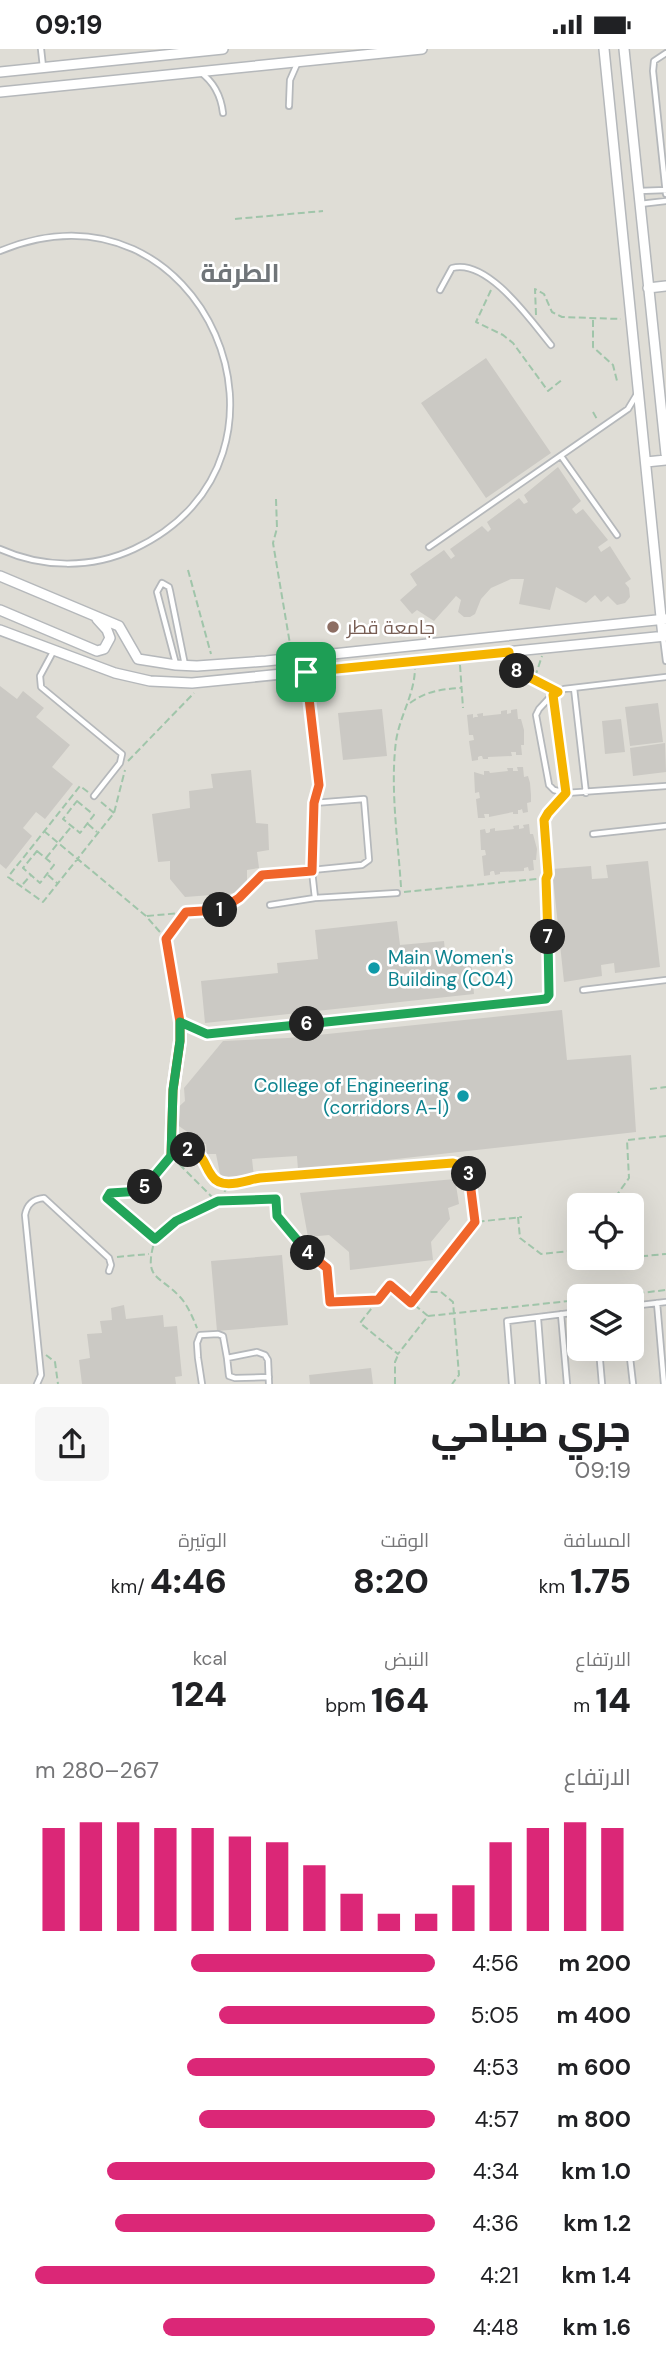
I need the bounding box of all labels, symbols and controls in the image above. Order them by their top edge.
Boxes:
text: 09:19 [35,8,102,42]
district label: الطرفة [200,256,280,290]
place label: جامعة قطر [346,615,435,640]
marker: جامعة قطر [325,619,341,635]
pin [276,642,336,702]
icon: arrive [287,653,325,691]
pin: 8 [500,653,534,689]
text: 8 [510,658,523,683]
pin: 1 [202,893,238,927]
text: 1 [216,897,223,922]
pin: 7 [530,919,566,955]
text: 7 [542,924,553,949]
place label: Main Women's Building (C04) [388,945,514,992]
marker: Main Women's Building (C04) [366,960,382,976]
pin: 6 [290,1007,324,1041]
text: 6 [300,1011,313,1036]
place label: College of Engineering (corridors A-I) [254,1073,449,1120]
marker: College of Engineering (corridors A-I) [455,1088,471,1104]
pin: 2 [170,1133,206,1167]
text: 2 [182,1137,193,1162]
pin: 3 [452,1157,486,1191]
text: 3 [463,1161,474,1186]
pin: 5 [128,1169,162,1205]
text: 5 [139,1174,150,1199]
map controls [567,1193,644,1361]
button: locate [567,1193,644,1270]
pin: 4 [290,1235,326,1271]
text: 4 [301,1240,314,1265]
button: layers [567,1284,644,1361]
text: جري صباحي [431,1404,631,1454]
button: share [35,1407,109,1481]
text: 09:19 [575,1455,631,1485]
text: الوتيرة [178,1528,227,1553]
text: الوقت [381,1528,429,1553]
text: المسافة [563,1528,631,1553]
text: 4:46 [150,1558,227,1604]
text: 8:20 [353,1558,429,1604]
text: 1.75 [570,1558,631,1604]
text: /km [111,1574,150,1599]
text: km [539,1574,570,1599]
text: kcal [193,1646,227,1671]
text: النبض [384,1647,429,1672]
text: الارتفاع [575,1647,631,1672]
text: 124 [171,1671,227,1717]
text: 164 [371,1677,429,1723]
text: 14 [595,1677,631,1723]
text: bpm [325,1693,371,1718]
text: m [573,1693,595,1718]
text: 267–280 m [35,1755,159,1785]
text: الارتفاع [564,1762,631,1792]
text: 4:56 [472,1948,519,1978]
text: 200 m [558,1948,631,1978]
text: 5:05 [471,2000,519,2030]
text: 400 m [557,2000,631,2030]
text: 4:53 [473,2052,519,2082]
text: 600 m [557,2052,631,2082]
text: 4:57 [474,2104,519,2134]
text: 800 m [557,2104,631,2134]
text: 4:34 [473,2156,519,2186]
text: 1.0 km [561,2156,631,2186]
text: 4:36 [472,2208,519,2238]
text: 1.2 km [563,2208,631,2238]
text: 4:21 [480,2260,519,2290]
text: 1.4 km [562,2260,631,2290]
text: 4:48 [472,2312,519,2342]
text: 1.6 km [563,2312,631,2342]

